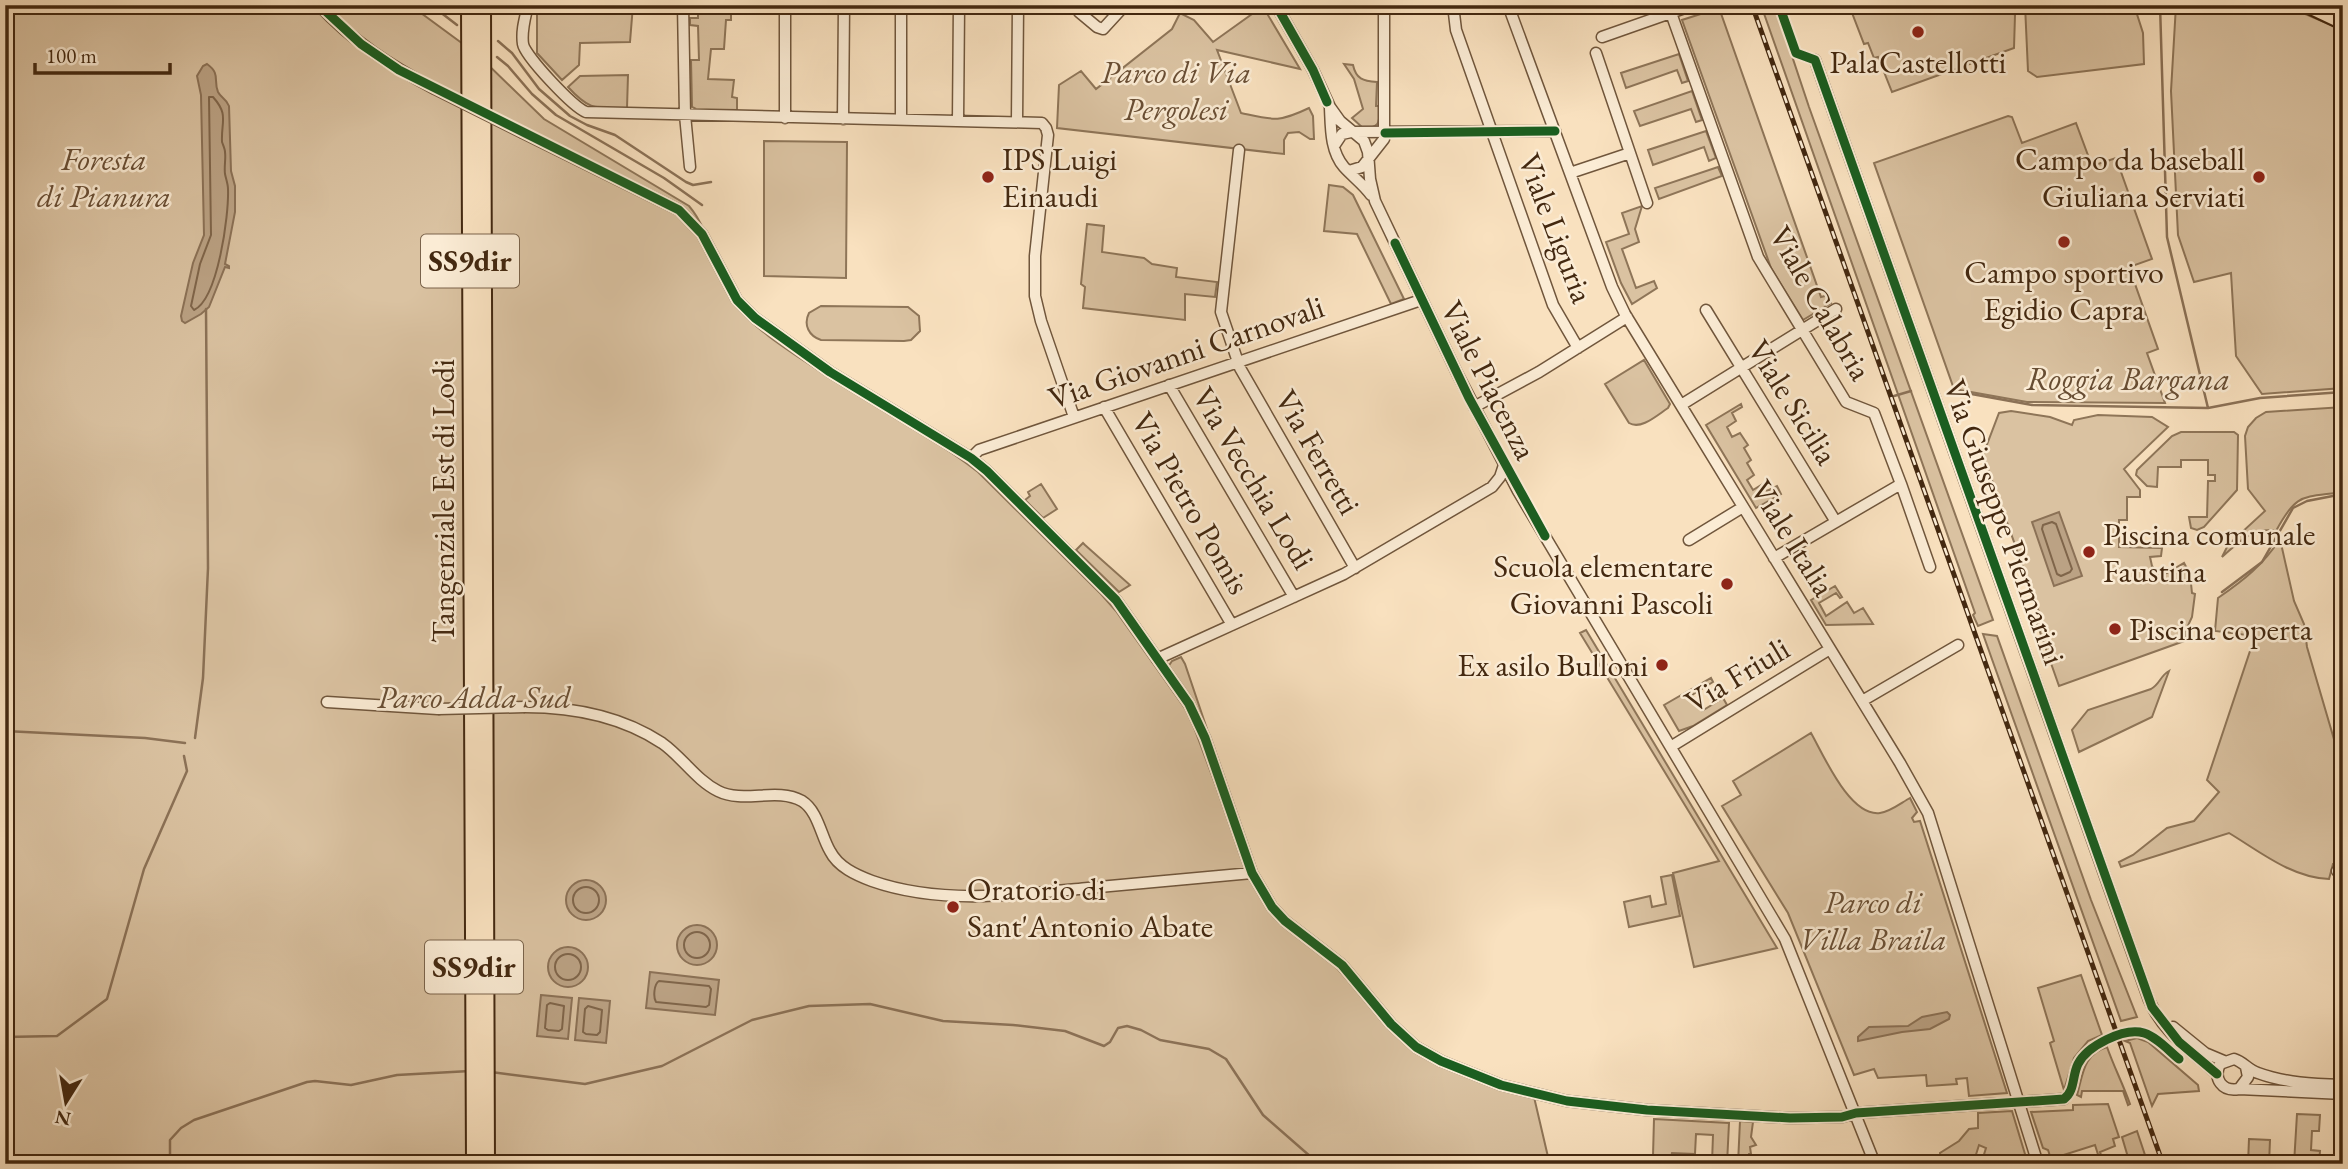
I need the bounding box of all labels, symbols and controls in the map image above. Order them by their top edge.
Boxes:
marker: PalaCastellotti [1910,24,1926,40]
scale bar [35,32,170,76]
place label: PalaCastellotti [1830,41,2007,83]
text: 100 m [46,42,97,69]
park label: Parco di Via Pergolesi [1101,51,1251,130]
park label: Foresta di Pianura [37,138,171,217]
place label: IPS Luigi Einaudi [1002,138,1117,217]
place label: Campo da baseball Giuliana Serviati [2015,138,2245,217]
street label: Viale Liguria [1508,147,1604,309]
marker: IPS Luigi Einaudi [980,169,996,185]
marker: Campo da baseball Giuliana Serviati [2251,169,2267,185]
street label: Viale Calabria [1760,218,1882,388]
road number: SS9dir [421,234,519,288]
marker: Campo sportivo Egidio Capra [2056,234,2072,250]
place label: Campo sportivo Egidio Capra [1964,251,2164,330]
street label: Via Giovanni Carnovali [1043,285,1330,419]
street label: Viale Piacenza [1431,293,1547,467]
street label: Viale Sicilia [1738,332,1848,473]
water label: Roggia Bargana [2026,357,2230,400]
street label: Tangenziale Est di Lodi [422,359,464,643]
street label: Via Giuseppe Piermarini [1934,374,2076,670]
street label: Via Vecchia Lodi [1183,379,1325,577]
street label: Via Ferretti [1265,382,1371,522]
street label: Via Pietro Pomis [1122,404,1260,602]
street label: Viale Italia [1741,472,1845,604]
place label: Piscina comunale Faustina [2103,513,2316,592]
marker: Piscina comunale Faustina [2081,544,2097,560]
place label: Scuola elementare Giovanni Pascoli [1493,545,1713,624]
marker: Scuola elementare Giovanni Pascoli [1719,576,1735,592]
place label: Piscina coperta [2129,608,2313,650]
marker: Piscina coperta [2107,621,2123,637]
street label: Via Friuli [1677,627,1797,723]
place label: Ex asilo Bulloni [1457,644,1648,686]
marker: Ex asilo Bulloni [1654,657,1670,673]
park label: Parco Adda Sud [377,676,572,718]
place label: Oratorio di Sant'Antonio Abate [967,868,1213,947]
park label: Parco di Villa Braila [1799,881,1947,960]
marker: Oratorio di Sant'Antonio Abate [945,899,961,915]
road number: SS9dir [425,940,523,993]
north arrow [32,1068,102,1138]
text: N [52,1104,73,1132]

